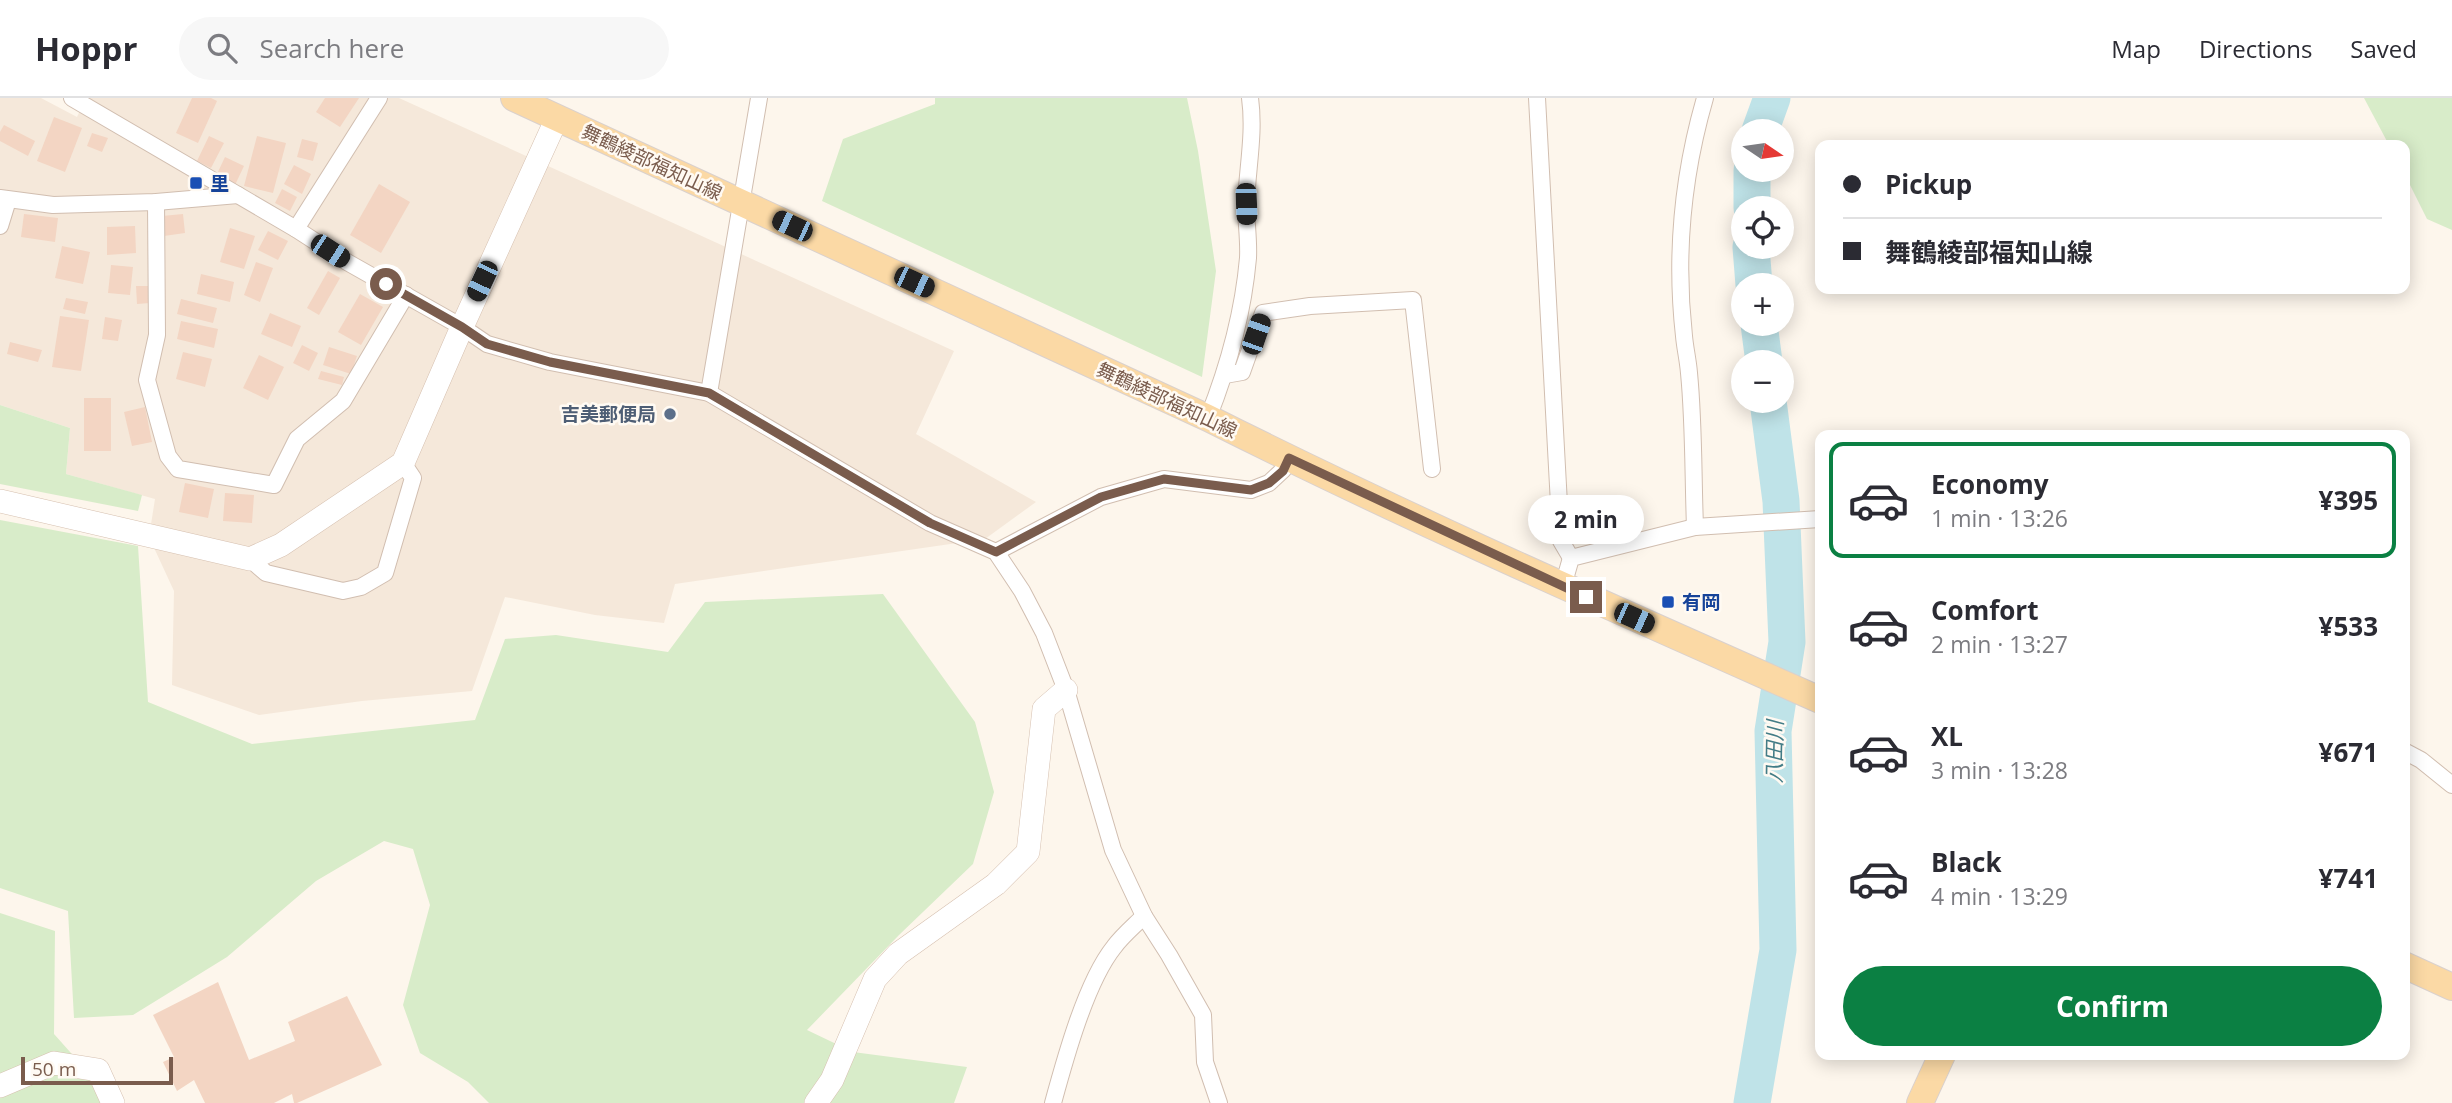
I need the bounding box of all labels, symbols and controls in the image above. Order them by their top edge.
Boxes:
search box [179,17,669,80]
text: Hoppr [35,26,137,71]
icon: search [203,29,241,67]
text: Search here [259,30,404,66]
text: Map [2111,32,2161,65]
text: Directions [2199,32,2312,65]
text: Saved [2350,32,2417,65]
street label: 舞鶴綾部福知山線 [578,118,726,206]
north arrow [1731,119,1794,182]
map controls [1731,119,1794,413]
text: Pickup [1885,166,1972,202]
place label: 里 [210,170,229,196]
marker: 里 [188,175,204,191]
car [1235,183,1258,225]
button: locate [1731,196,1794,259]
car [769,208,816,244]
car [307,231,354,271]
text: 舞鶴綾部福知山線 [1885,234,2093,270]
car [464,258,501,304]
car [891,264,938,300]
route start [370,268,402,300]
button: + [1731,273,1794,336]
car [1240,311,1273,357]
button: − [1731,350,1794,413]
street label: 舞鶴綾部福知山線 [1093,356,1241,444]
place label: 吉美郵便局 [561,401,656,427]
marker: 吉美郵便局 [662,406,678,422]
text: Economy [1931,466,2049,502]
icon: car [1847,469,1910,532]
text: ¥395 [2319,482,2378,518]
callout: 2 min [1528,496,1644,545]
text: 1 min · 13:26 [1931,502,2068,534]
text: 2 min [1554,503,1618,535]
route end [1570,581,1602,613]
place label: 有岡 [1682,589,1720,615]
text: Comfort [1931,592,2038,628]
marker: 有岡 [1660,594,1676,610]
icon: car [1847,595,1910,658]
car [1611,600,1658,636]
text: ¥533 [2319,608,2378,644]
text: 2 min · 13:27 [1931,628,2068,660]
water label: 八田川 [1759,718,1789,784]
text: XL [1931,718,1963,754]
icon: car [1847,721,1910,784]
text: ¥671 [2319,734,2378,770]
text: 3 min · 13:28 [1931,754,2068,786]
text: Black [1931,844,2002,880]
icon: car [1847,847,1910,910]
text: ¥741 [2319,860,2378,896]
text: 4 min · 13:29 [1931,880,2068,912]
button: Confirm [1843,966,2382,1046]
scale bar [21,1054,173,1086]
text: 50 m [32,1056,76,1082]

